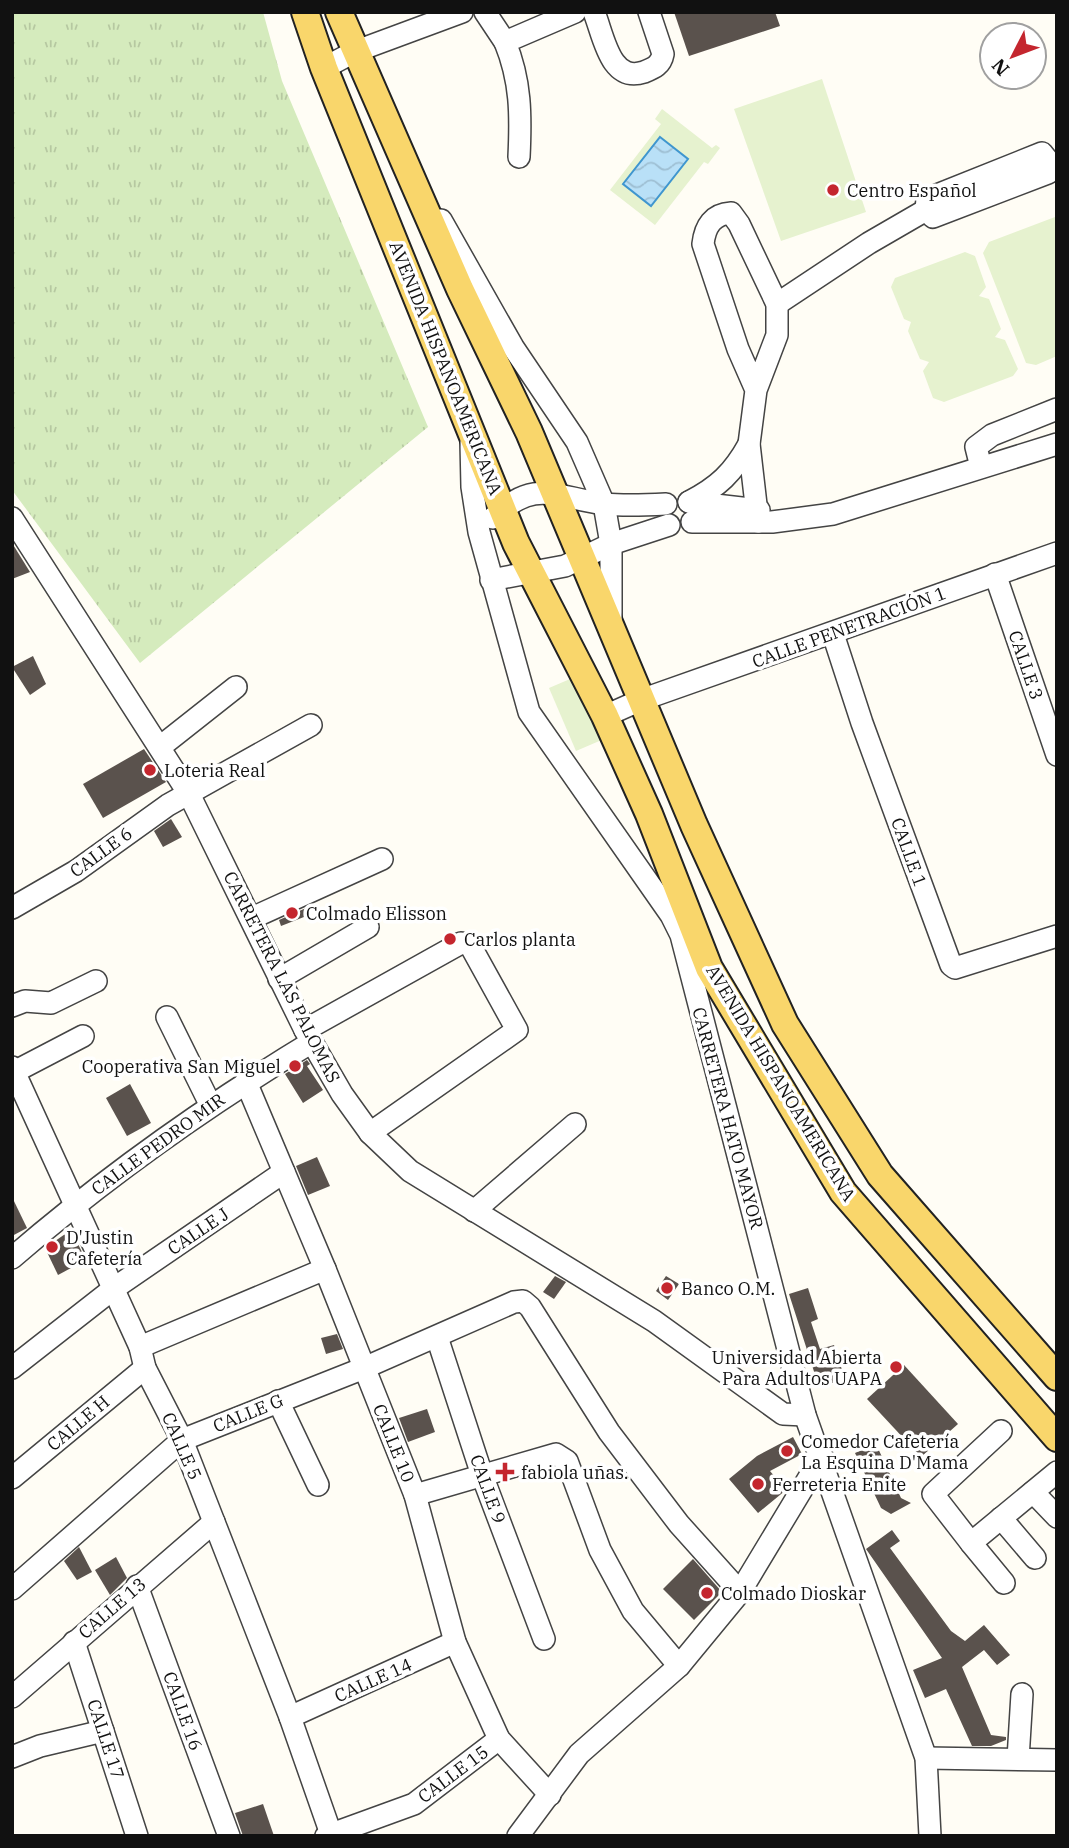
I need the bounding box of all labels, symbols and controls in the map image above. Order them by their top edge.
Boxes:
north arrow [978,21,1048,91]
text: N [986,54,1014,81]
place label: Centro Español [847,179,977,202]
marker: Centro Español [825,182,841,198]
street label: AVENIDA HISPANOAMERICANA [384,238,508,499]
street label: CALLE PENETRACIÓN 1 [749,581,949,673]
street label: CALLE 3 [1003,627,1049,703]
place label: Loteria Real [164,759,265,782]
marker: Loteria Real [142,762,158,778]
street label: CALLE 1 [886,814,932,890]
street label: CALLE 6 [65,822,137,882]
street label: CARRETERA LAS PALOMAS [219,867,345,1087]
place label: Colmado Elisson [306,902,447,925]
marker: Colmado Elisson [284,905,300,921]
place label: Carlos planta [464,928,576,951]
marker: Carlos planta [442,931,458,947]
street label: AVENIDA HISPANOAMERICANA [701,961,861,1206]
street label: CARRETERA HATO MAYOR [687,1005,769,1231]
place label: Cooperativa San Miguel [82,1055,281,1078]
marker: Cooperativa San Miguel [287,1058,303,1074]
street label: CALLE PEDRO MIR [87,1088,229,1200]
street label: CALLE J [163,1202,233,1260]
place label: D'Justin Cafetería [66,1226,143,1270]
marker: D'Justin Cafetería [44,1239,60,1255]
place label: Banco O.M. [681,1277,775,1300]
marker: Banco O.M. [659,1280,675,1296]
place label: Universidad Abierta Para Adultos UAPA [711,1346,883,1390]
marker: Universidad Abierta Para Adultos UAPA [888,1359,904,1375]
street label: CALLE G [209,1389,287,1437]
street label: CALLE H [42,1390,114,1456]
street label: CALLE 10 [368,1400,420,1486]
street label: CALLE 5 [157,1409,207,1483]
place label: Comedor Cafetería La Esquina D'Mama [801,1430,969,1474]
marker: Comedor Cafetería La Esquina D'Mama [779,1443,795,1459]
street label: CALLE 9 [465,1451,511,1527]
place label: fabiola uñas. [521,1461,629,1484]
marker: fabiola uñas. [495,1462,515,1482]
place label: Ferreteria Enite [772,1473,906,1496]
marker: Ferreteria Enite [750,1476,766,1492]
street label: CALLE 13 [73,1572,151,1644]
place label: Colmado Dioskar [721,1582,866,1605]
marker: Colmado Dioskar [699,1585,715,1601]
street label: CALLE 14 [331,1653,415,1707]
street label: CALLE 16 [158,1668,208,1754]
street label: CALLE 17 [82,1696,130,1782]
street label: CALLE 15 [413,1740,493,1808]

